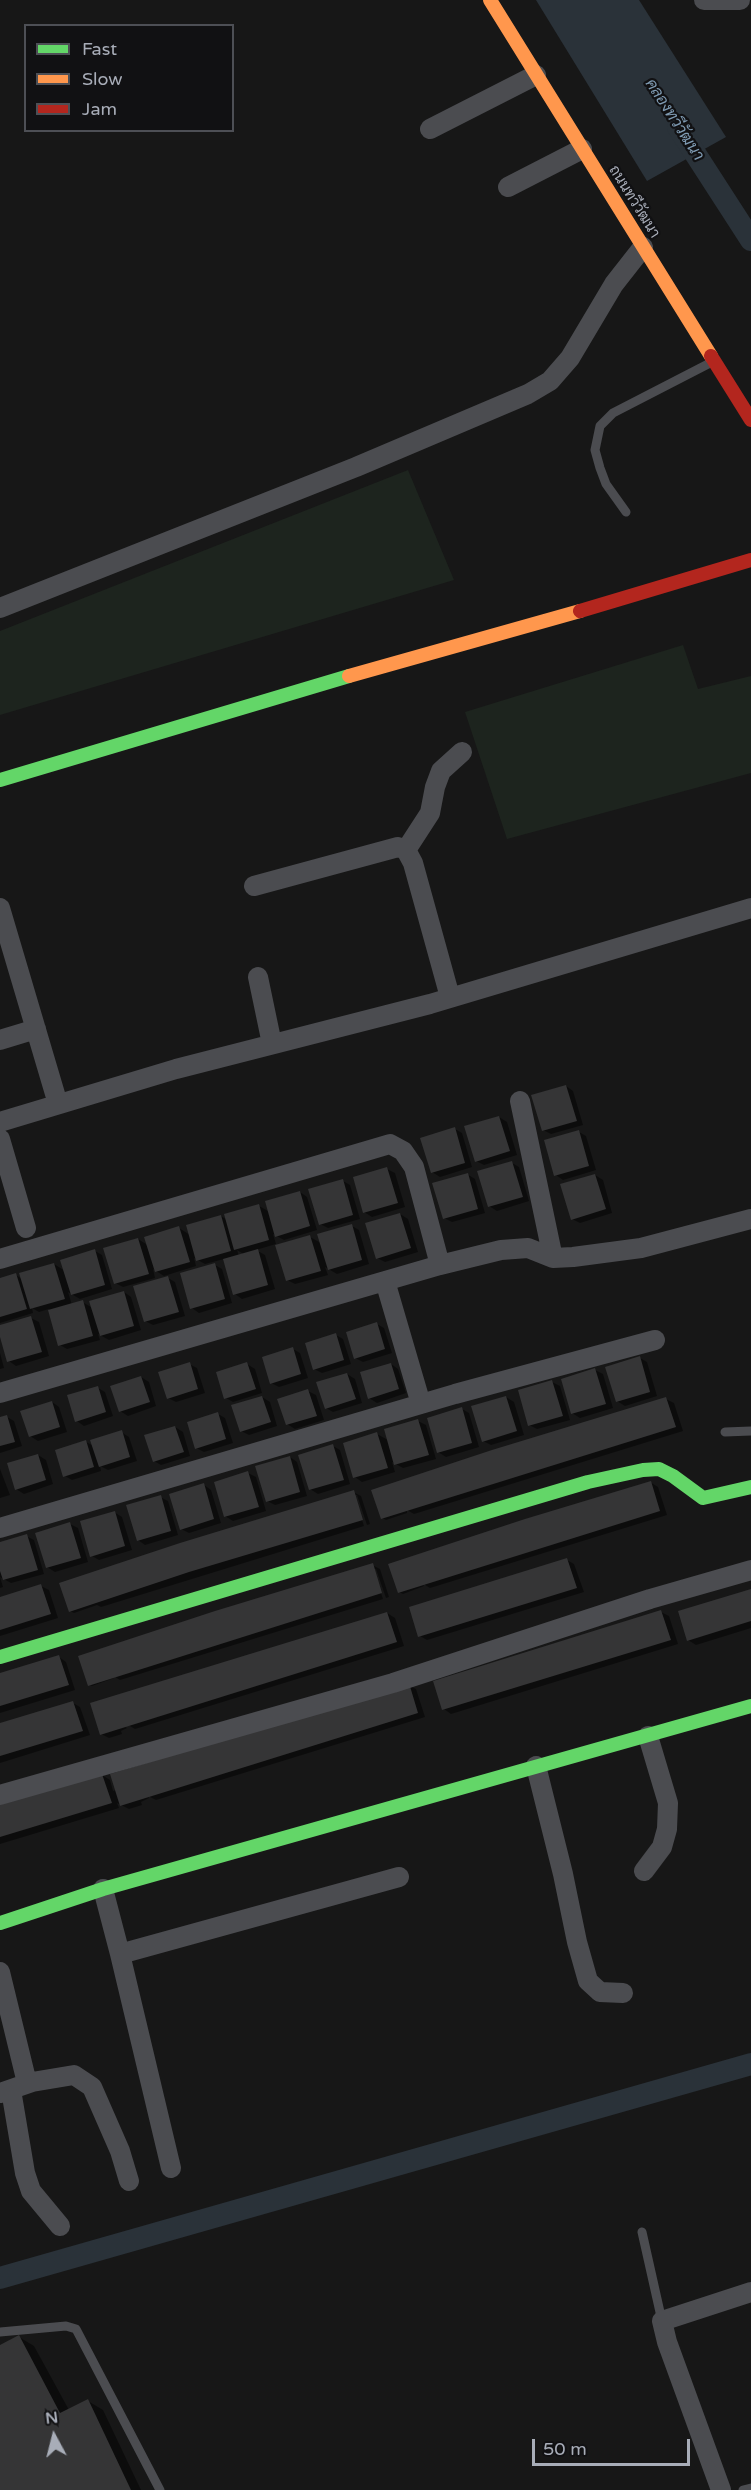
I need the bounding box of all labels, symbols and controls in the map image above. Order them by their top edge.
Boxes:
legend [24,24,234,132]
text: Fast [82,38,117,60]
text: Slow [82,68,123,90]
water label: คลองทวีวัฒนา [640,75,708,165]
text: Jam [82,98,117,120]
street label: ถนนทวีวัฒนา [605,162,663,242]
north arrow [24,2406,84,2466]
text: N [44,2407,59,2429]
scale bar [535,2427,692,2465]
text: 50 m [543,2438,587,2460]

